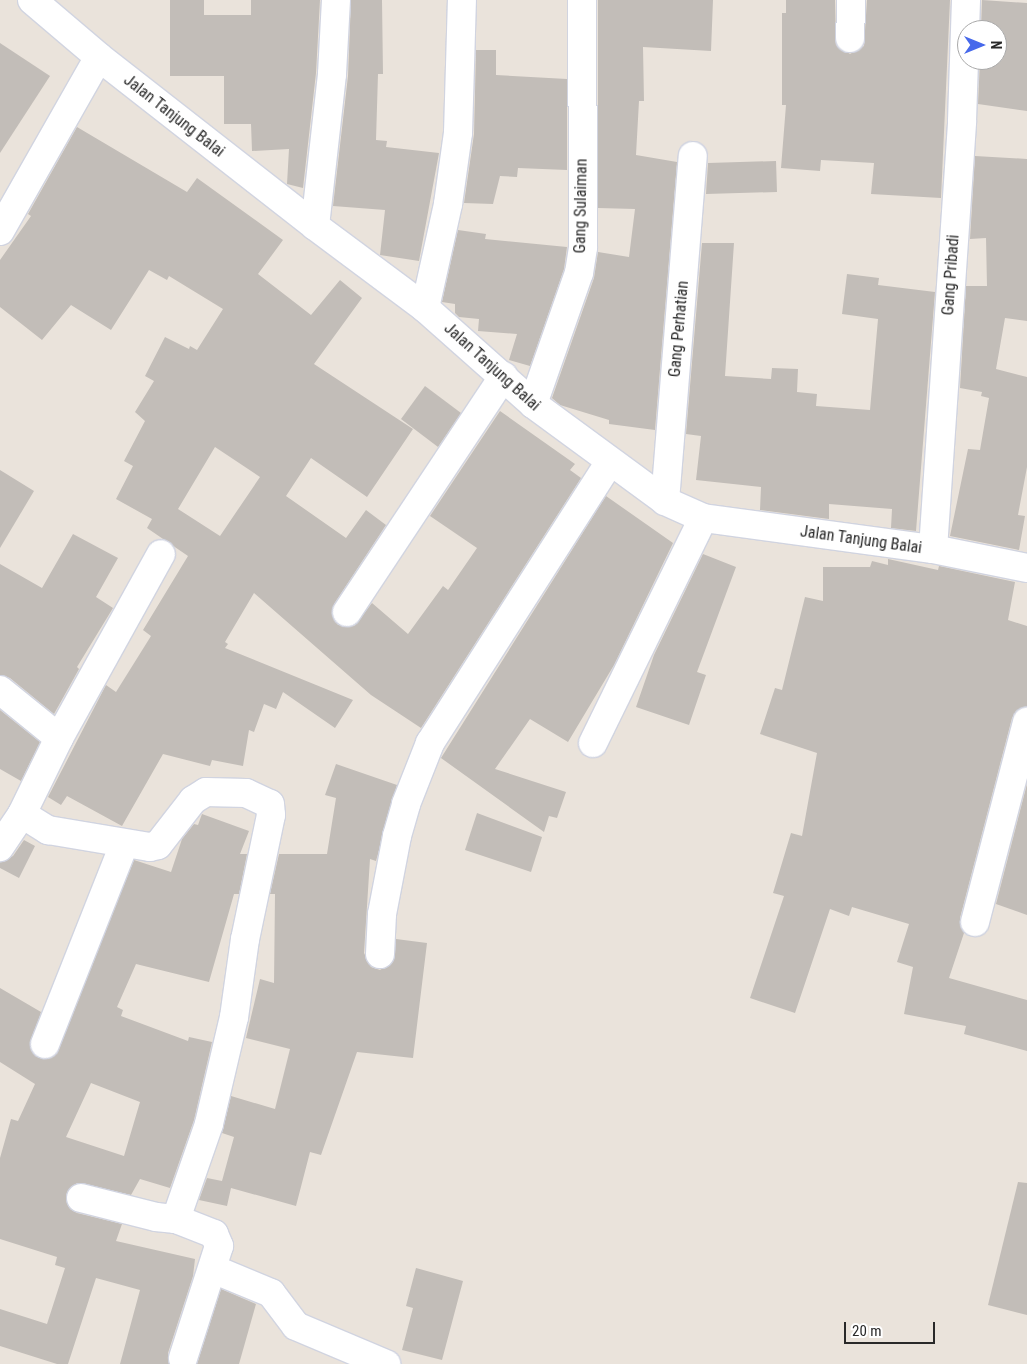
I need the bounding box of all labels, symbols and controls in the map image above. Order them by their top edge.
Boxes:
north arrow [957,20,1007,70]
text: N [988,41,1004,49]
street label: Jalan Tanjung Balai [120,71,228,161]
street label: Gang Sulaiman [571,158,591,254]
street label: Gang Pribadi [939,234,963,316]
street label: Gang Perhatian [665,280,693,378]
street label: Jalan Tanjung Balai [440,319,544,415]
street label: Jalan Tanjung Balai [799,522,923,558]
scale bar [847,1312,938,1344]
text: 20 m [852,1322,882,1340]

